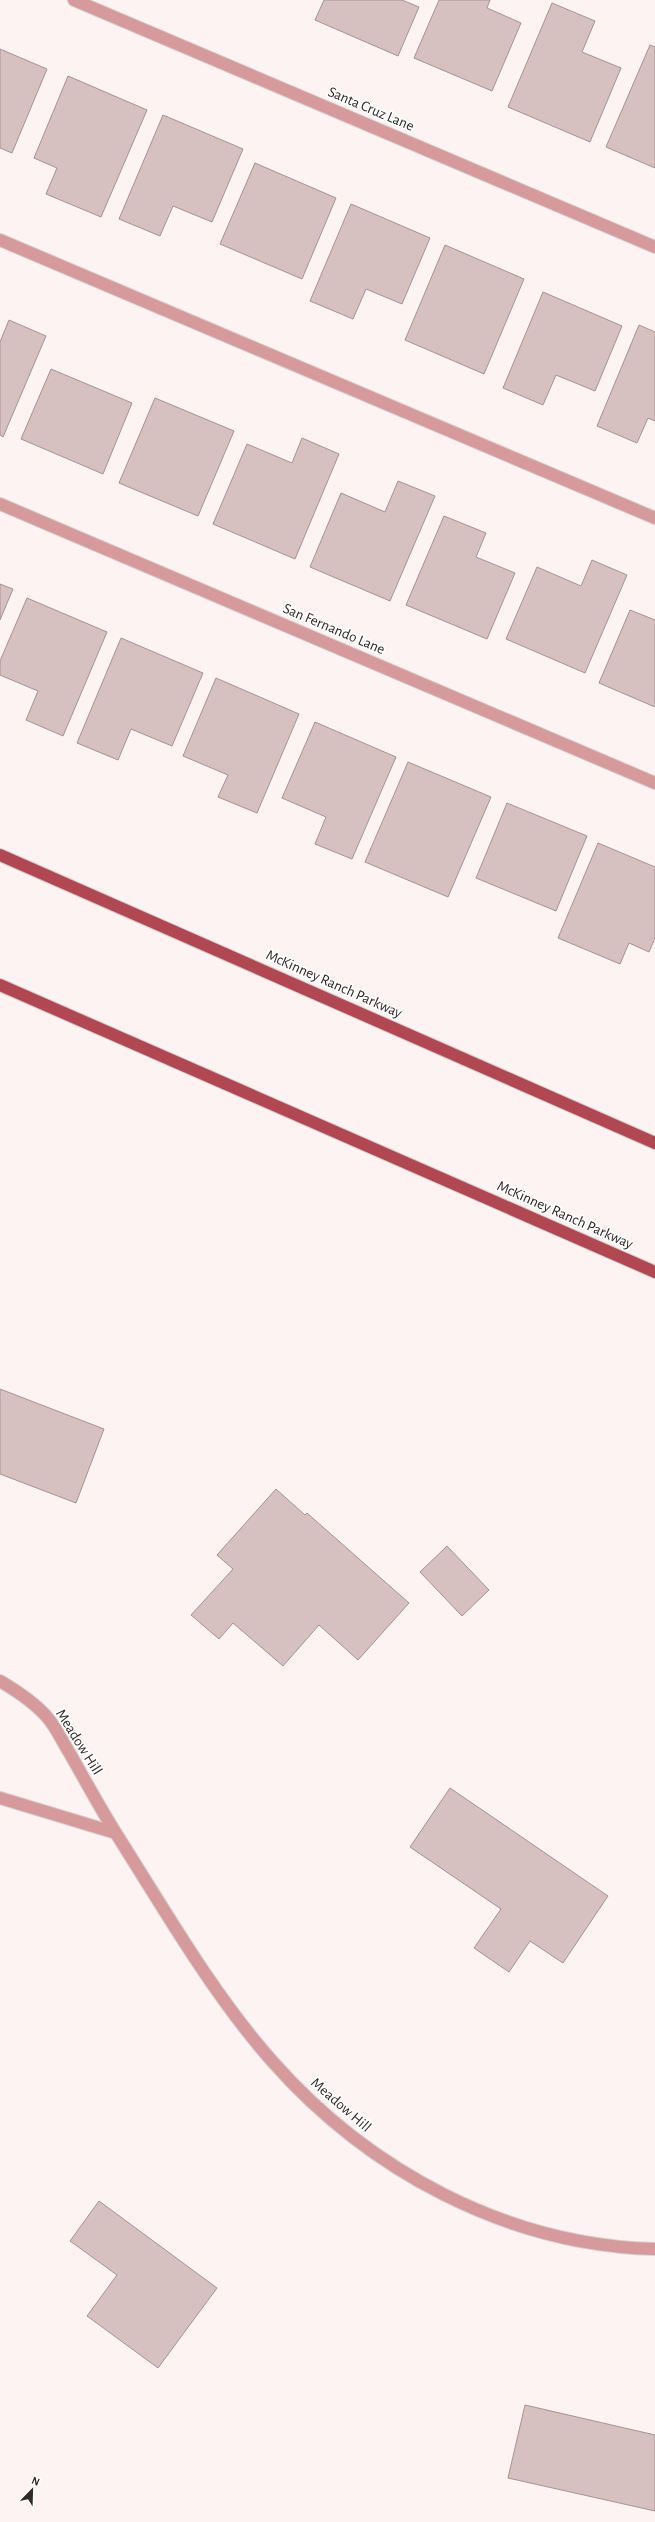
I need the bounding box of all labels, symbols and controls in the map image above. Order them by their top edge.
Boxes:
street label: Santa Cruz Lane [326,84,416,134]
street label: San Fernando Lane [281,601,387,657]
street label: McKinney Ranch Parkway [264,947,405,1021]
street label: McKinney Ranch Parkway [495,1178,636,1252]
street label: Meadow Hill [53,1707,105,1777]
street label: Meadow Hill [308,2075,374,2135]
north arrow [12,2470,52,2510]
text: N [30,2475,41,2488]

